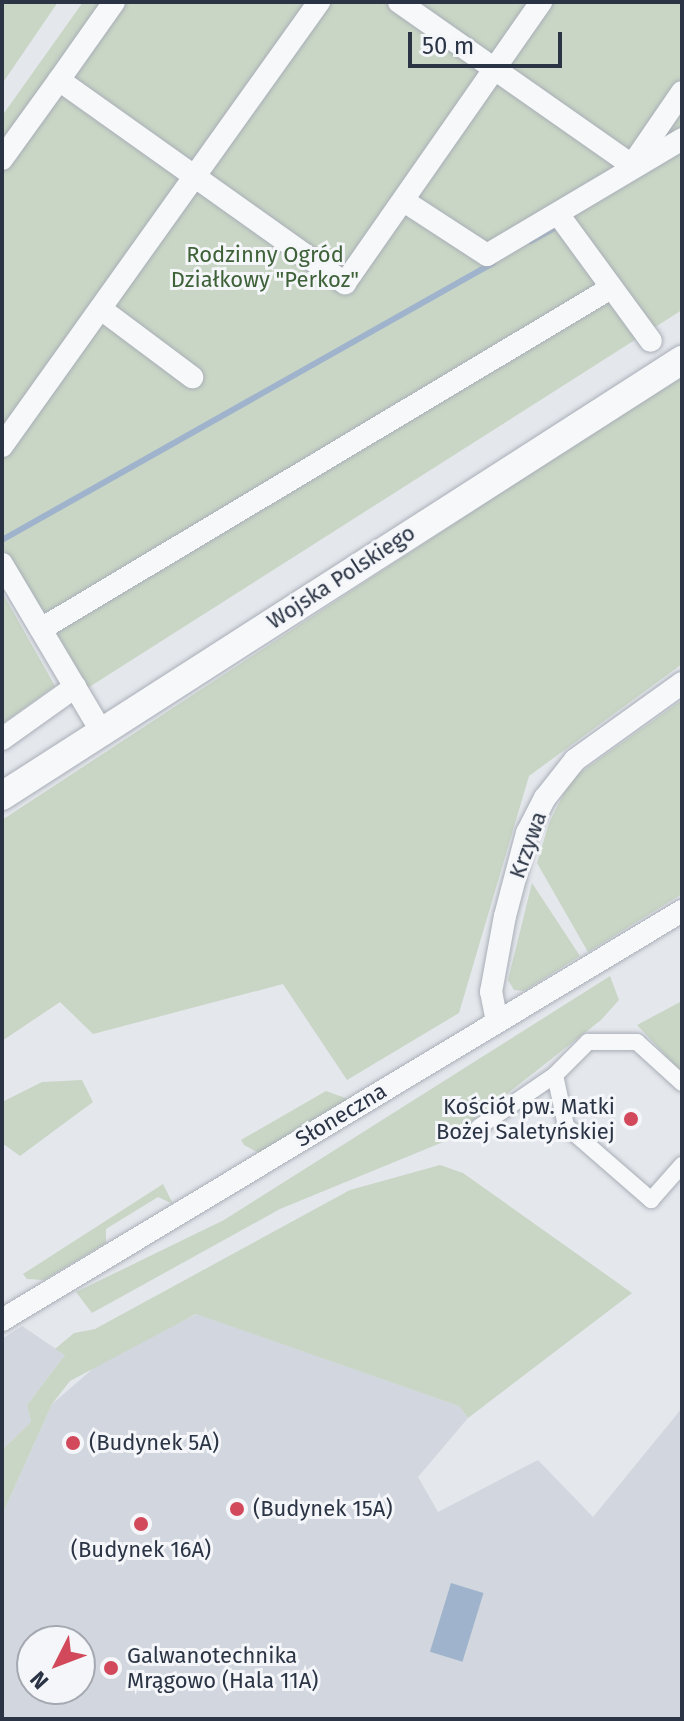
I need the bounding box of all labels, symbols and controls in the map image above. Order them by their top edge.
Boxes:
scale bar [412,16,566,66]
text: 50 m [422,32,474,60]
park label: Rodzinny Ogród Działkowy "Perkoz" [171,241,359,292]
street label: Wojska Polskiego [262,519,420,635]
street label: Krzywa [504,808,552,882]
street label: Słoneczna [291,1078,391,1152]
place label: Kościół pw. Matki Bożej Saletyńskiej [436,1093,615,1144]
marker: Kościół pw. Matki Bożej Saletyńskiej [622,1110,640,1128]
place label: (Budynek 5A) [89,1430,219,1456]
marker: (Budynek 5A) [64,1434,82,1452]
place label: (Budynek 15A) [253,1496,393,1522]
marker: (Budynek 15A) [228,1500,246,1518]
marker: (Budynek 16A) [132,1515,150,1533]
place label: (Budynek 16A) [71,1537,211,1563]
north arrow [16,1625,96,1705]
place label: Galwanotechnika Mrągowo (Hala 11A) [127,1642,318,1694]
marker: Galwanotechnika Mrągowo (Hala 11A) [102,1659,120,1677]
text: N [24,1666,54,1695]

